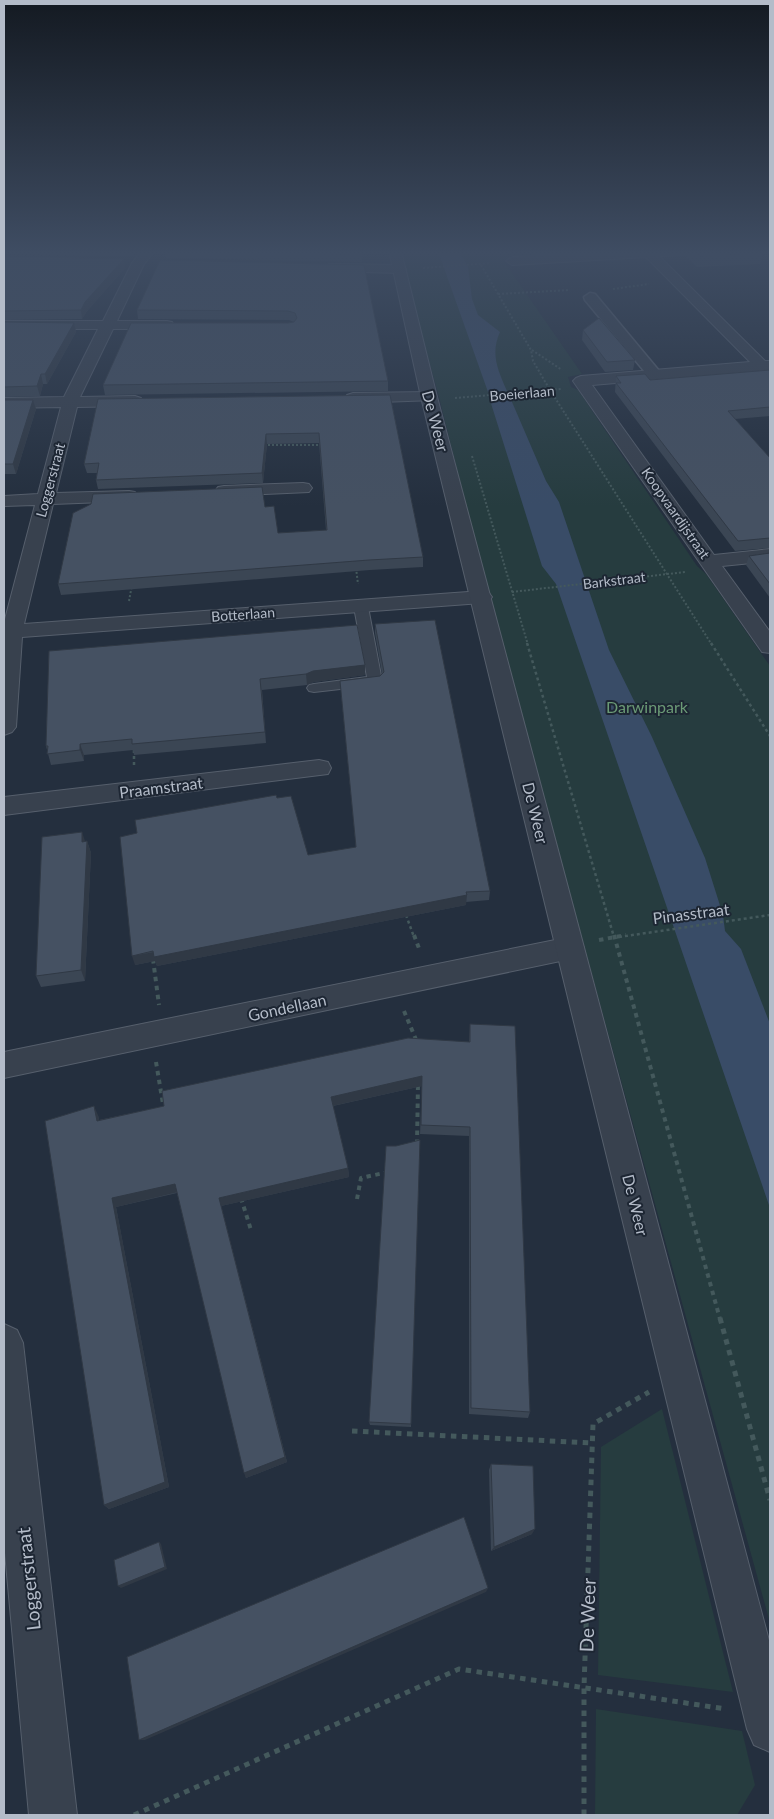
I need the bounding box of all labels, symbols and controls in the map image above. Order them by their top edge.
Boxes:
street label: Boeierlaan [489,382,555,404]
street label: De Weer [419,388,453,454]
street label: Loggerstraat [32,441,68,519]
street label: Koopvaardijstraat [638,464,714,562]
street label: Barkstraat [582,568,646,592]
street label: Botterlaan [211,603,275,625]
park label: Darwinpark [606,697,689,716]
street label: Praamstraat [118,772,204,802]
street label: De Weer [519,780,553,846]
street label: Pinasstraat [652,899,731,927]
street label: Gondellaan [246,989,328,1025]
street label: De Weer [619,1172,653,1238]
street label: Loggerstraat [11,1526,45,1632]
street label: De Weer [574,1577,600,1653]

